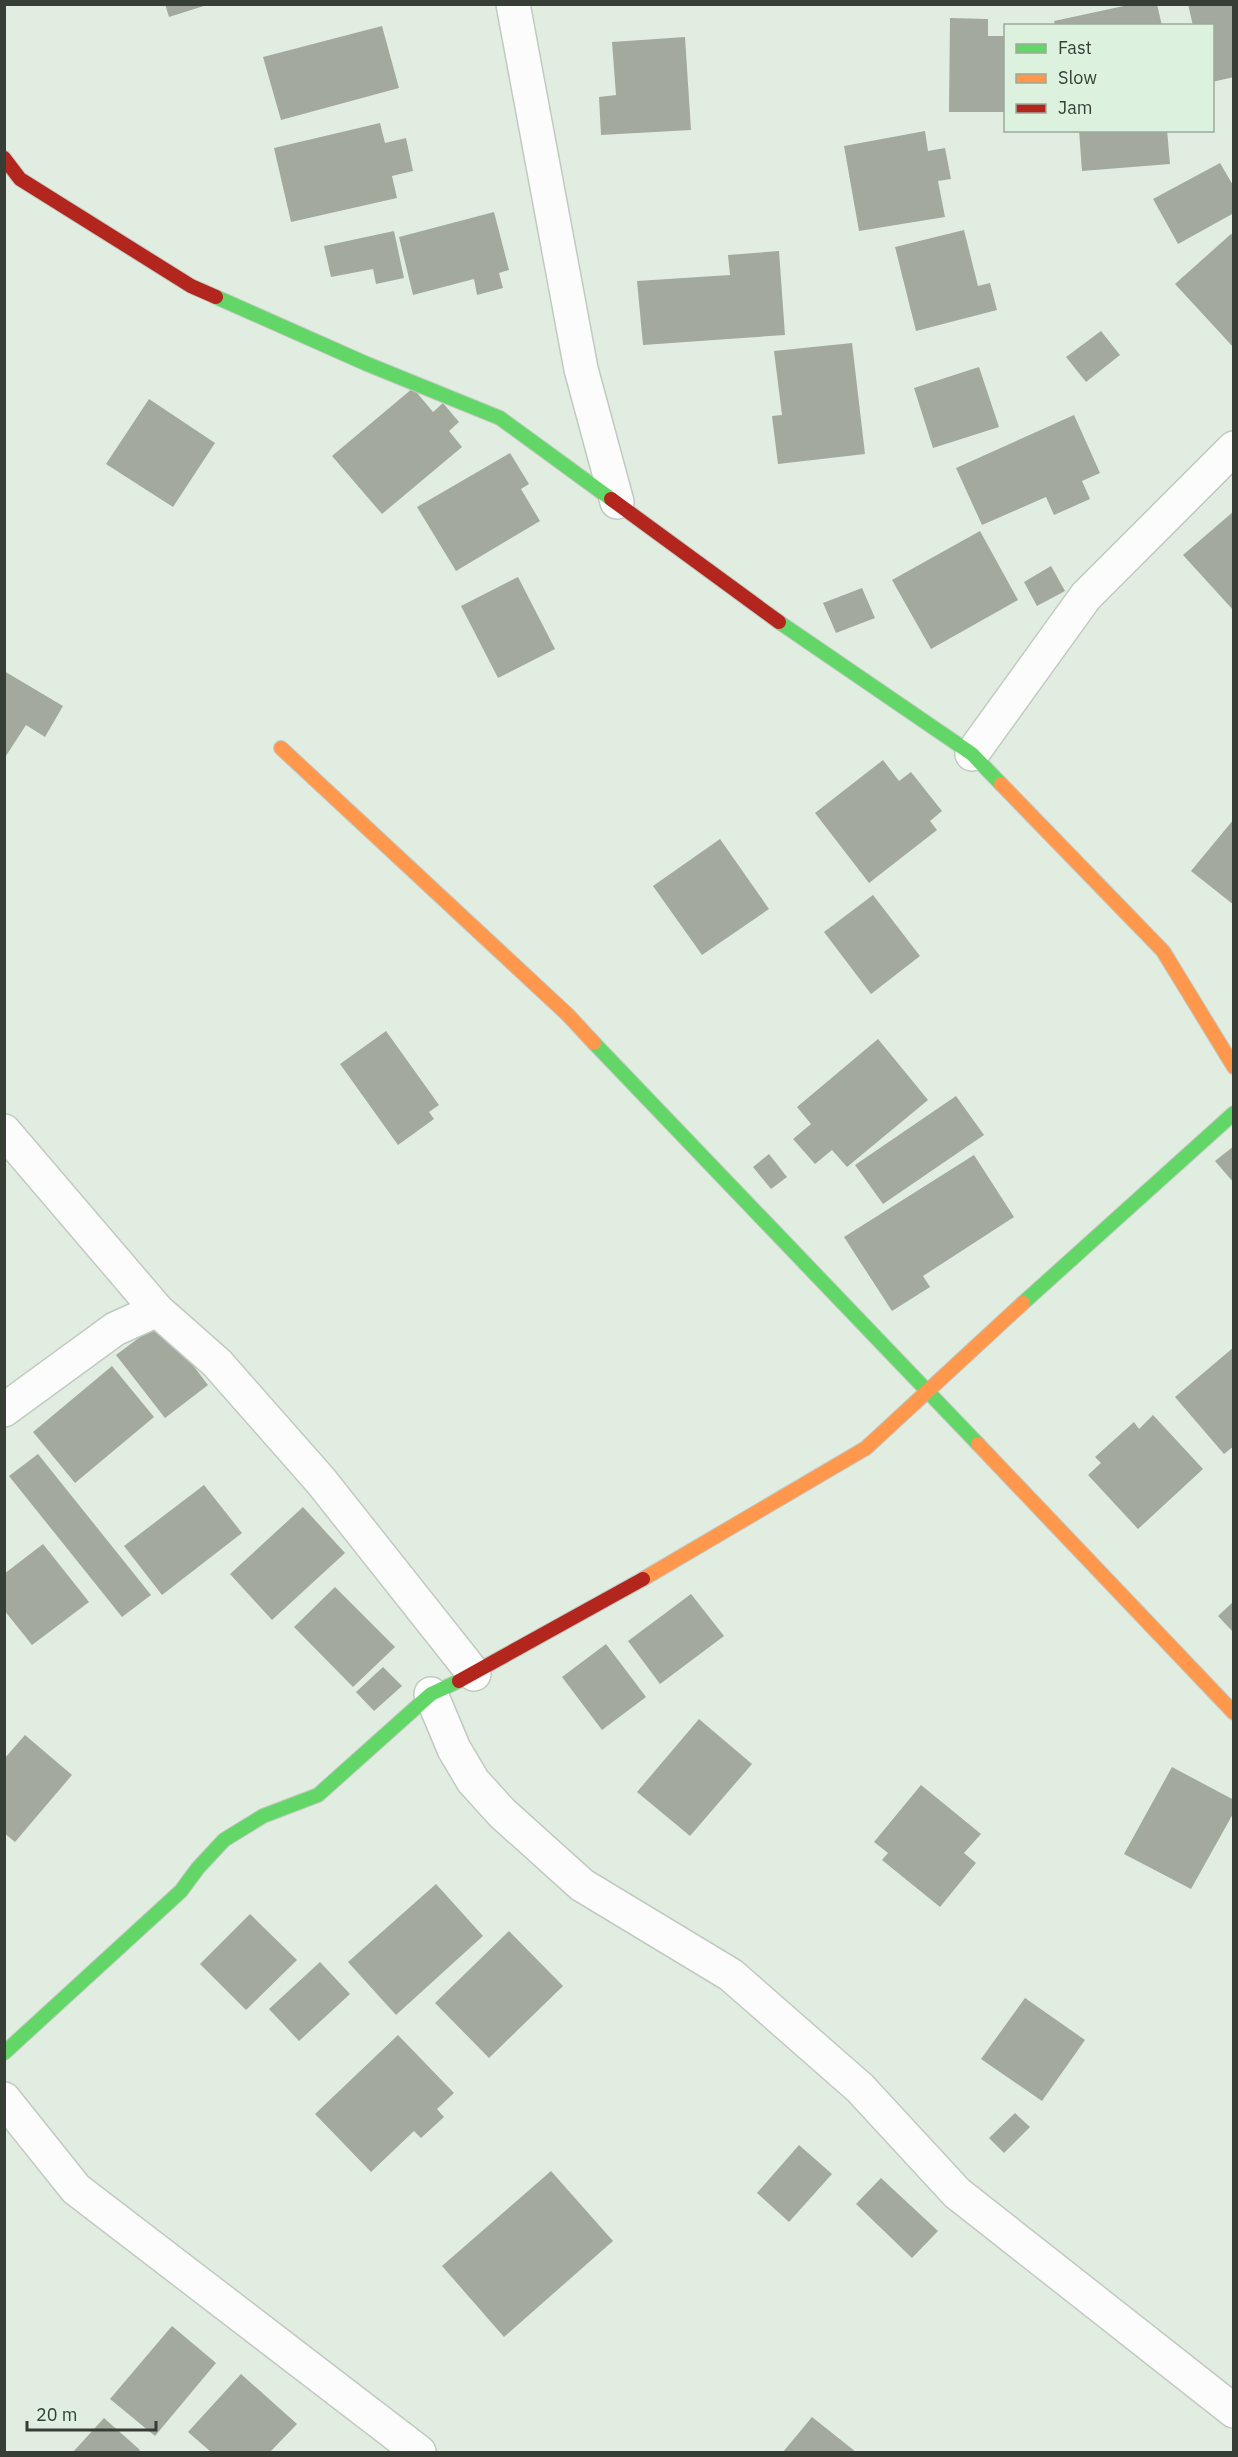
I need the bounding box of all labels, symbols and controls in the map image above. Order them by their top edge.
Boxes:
legend [1004,24,1214,132]
text: Fast [1058,36,1092,59]
text: Slow [1058,66,1097,89]
text: Jam [1058,96,1093,119]
scale bar [27,2394,156,2432]
text: 20 m [36,2403,78,2426]

